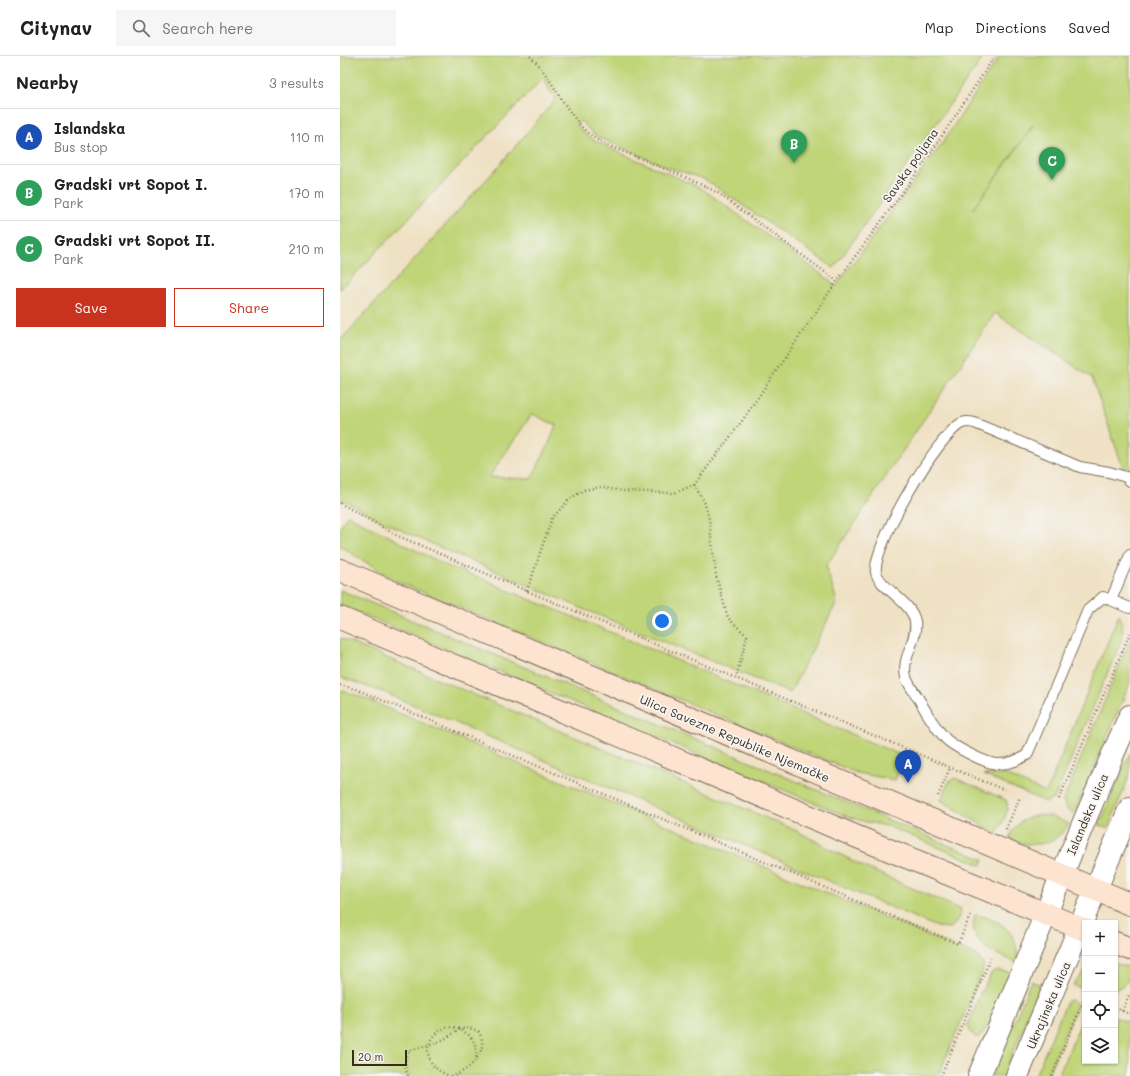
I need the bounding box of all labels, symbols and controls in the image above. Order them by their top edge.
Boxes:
search box [116,10,396,46]
text: Citynav [20,15,92,40]
icon: search [130,17,152,39]
text: Search here [162,18,253,38]
text: Map [925,18,953,37]
text: Directions [975,18,1046,37]
text: Saved [1068,18,1110,37]
text: Nearby [16,71,78,93]
text: 3 results [269,74,324,91]
text: Islandska [54,118,125,138]
street label: Savska poljana [878,125,942,205]
text: A [24,128,34,145]
text: 110 m [290,128,324,145]
pin: B [781,130,807,163]
text: Bus stop [54,138,107,155]
pin: C [1039,147,1065,180]
text: Gradski vrt Sopot I. [54,174,208,194]
text: B [25,184,33,201]
text: 170 m [288,184,324,201]
text: Park [54,194,83,211]
text: Gradski vrt Sopot II. [54,230,215,250]
text: C [24,240,34,257]
text: 210 m [288,240,324,257]
text: Park [54,250,83,267]
button: Save [16,288,166,327]
button: Share [174,288,324,327]
your location [652,611,672,631]
street label: Ulica Savezne Republike Njemačke [638,691,832,785]
pin: A [895,750,921,783]
street label: Islandska ulica [1063,771,1111,857]
map controls [1082,920,1118,1064]
button: + [1082,920,1118,956]
button: − [1082,956,1118,992]
street label: Ukrajinska ulica [1022,959,1074,1051]
button: locate [1082,992,1118,1028]
button: layers [1082,1028,1118,1064]
scale bar [352,1048,407,1067]
text: 20 m [358,1049,383,1064]

